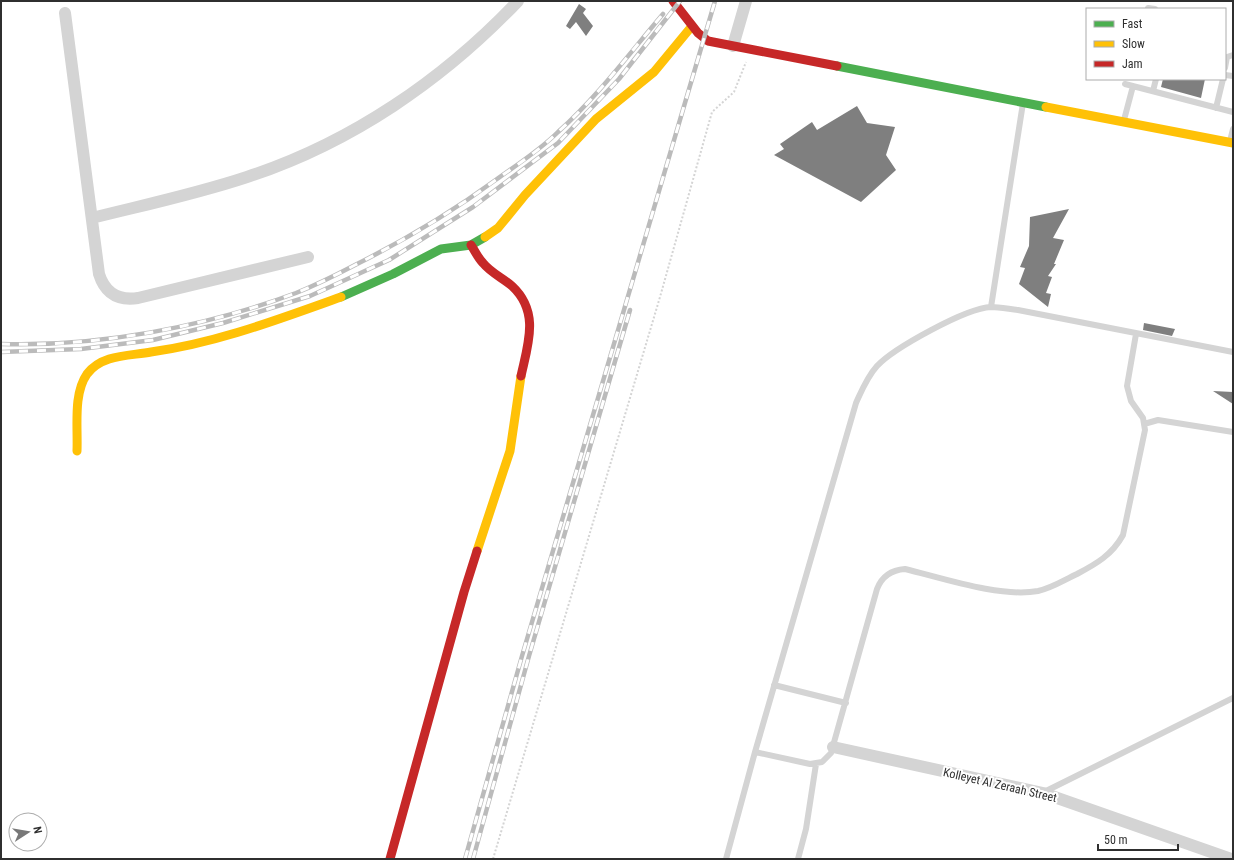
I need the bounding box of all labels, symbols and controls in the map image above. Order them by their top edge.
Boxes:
legend [1086,8,1226,80]
text: Fast [1122,17,1143,31]
text: Slow [1122,37,1145,51]
text: Jam [1122,57,1143,71]
street label: Kolleyet Al Zeraah Street [942,765,1059,805]
north arrow [8,812,48,852]
text: N [30,825,44,835]
scale bar [1098,826,1178,852]
text: 50 m [1104,833,1128,847]

